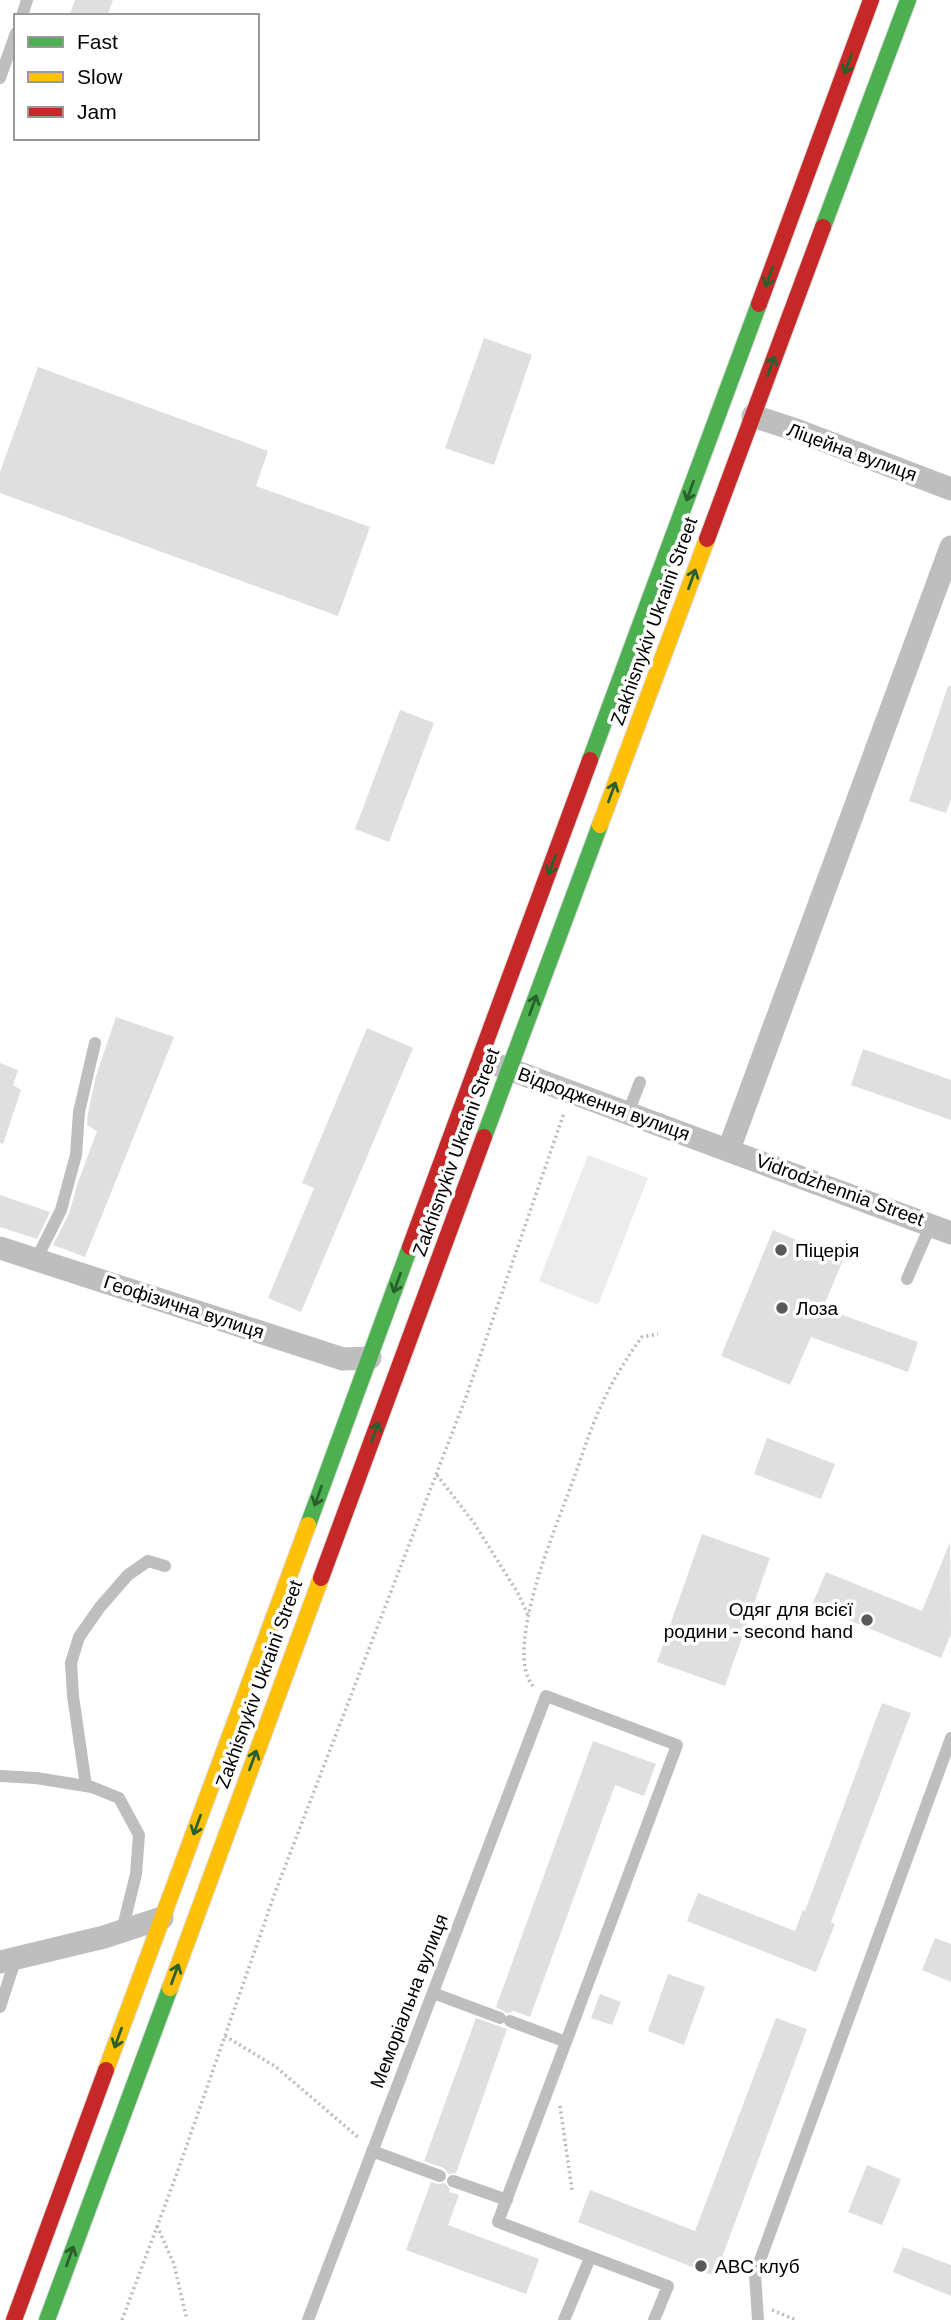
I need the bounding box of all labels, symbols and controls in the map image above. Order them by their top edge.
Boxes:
legend [14,14,259,140]
text: Fast [77,30,118,53]
one-way arrow [841,53,853,75]
text: Slow [77,65,123,88]
text: Jam [77,100,117,123]
one-way arrow [762,266,774,288]
one-way arrow [766,356,779,378]
street label: Ліцейна вулиця [784,419,920,485]
one-way arrow [683,479,695,501]
street label: Zakhisnykiv Ukraini Street [607,514,702,728]
one-way arrow [687,569,699,591]
one-way arrow [607,782,620,804]
one-way arrow [544,854,557,876]
one-way arrow [528,995,540,1017]
street label: Zakhisnykiv Ukraini Street [409,1045,504,1259]
street label: Відродження вулиця [515,1063,693,1145]
street label: Vidrodzhennia Street [753,1150,927,1230]
place label: Піцерія [795,1240,859,1261]
marker: Піцерія [773,1242,789,1258]
street label: Геофізична вулиця [101,1271,267,1343]
one-way arrow [390,1272,403,1294]
place label: Лоза [796,1298,839,1319]
marker: Лоза [774,1300,790,1316]
one-way arrow [369,1421,382,1443]
one-way arrow [311,1485,323,1507]
street label: Zakhisnykiv Ukraini Street [212,1577,307,1791]
place label: Одяг для всієї родини - second hand [664,1599,854,1642]
marker: Одяг для всієї родини - second hand [859,1612,875,1628]
one-way arrow [248,1750,261,1772]
one-way arrow [190,1813,202,1835]
street label: Меморіальна вулиця [366,1911,452,2091]
one-way arrow [169,1963,182,1985]
one-way arrow [111,2027,123,2048]
one-way arrow [65,2245,77,2267]
place label: ABC клуб [715,2256,800,2277]
marker: ABC клуб [693,2258,709,2274]

